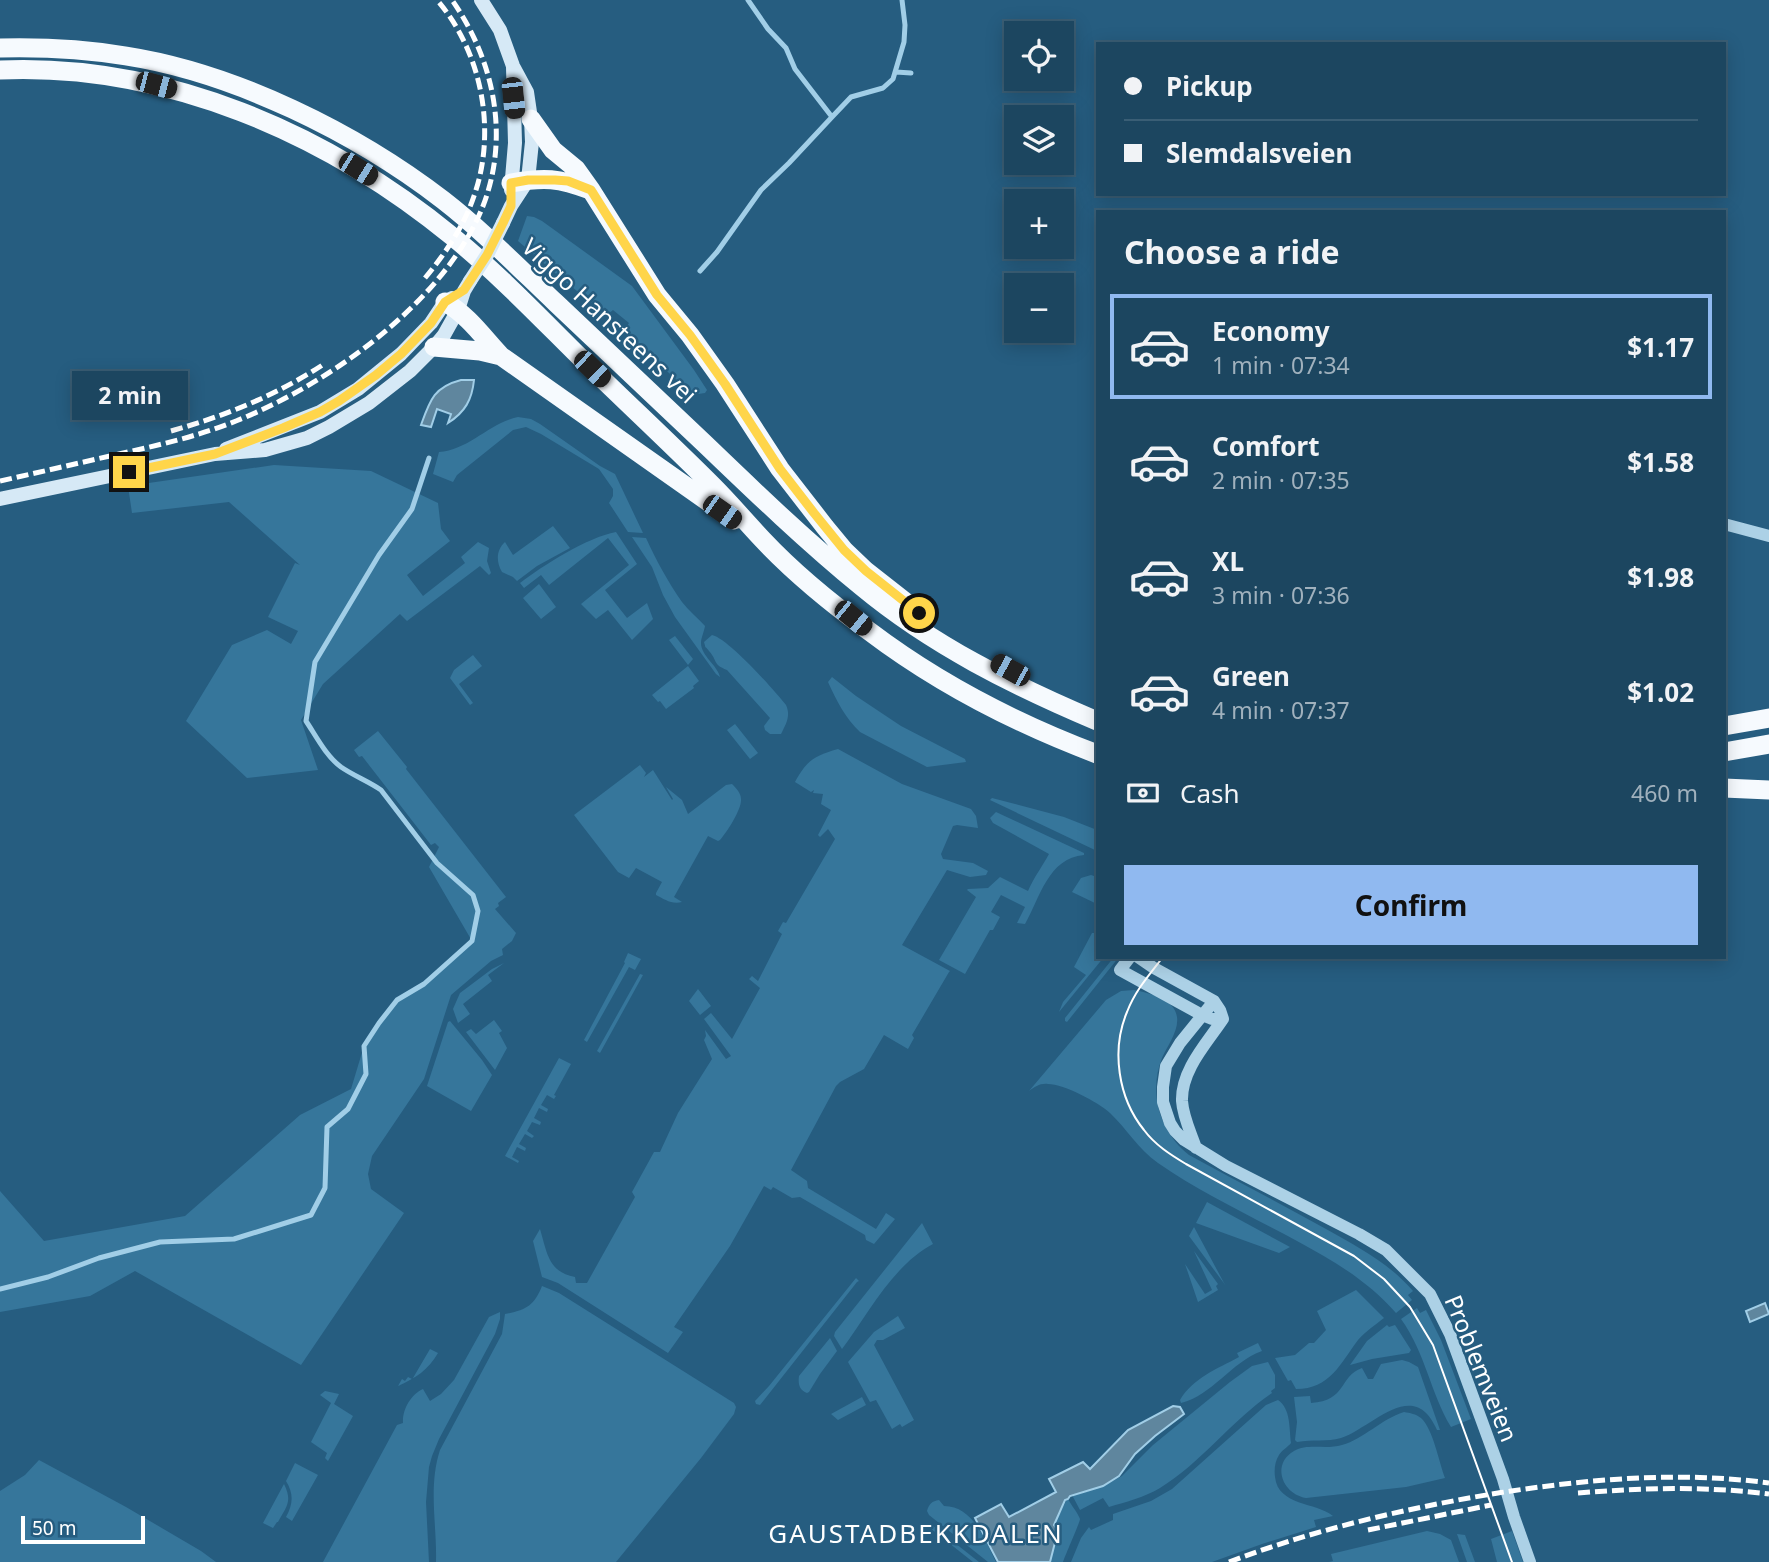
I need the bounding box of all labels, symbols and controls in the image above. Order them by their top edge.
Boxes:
map controls [1004,21,1074,343]
button: locate [1004,21,1074,91]
text: Pickup [1166,68,1253,104]
car [133,69,180,101]
car [501,76,526,120]
button: layers [1004,105,1074,175]
text: Slemdalsveien [1166,135,1352,171]
car [335,149,382,189]
button: + [1004,189,1074,259]
street label: Viggo Hansteens vei [515,230,705,410]
text: Choose a ride [1124,230,1340,273]
button: − [1004,273,1074,343]
text: Economy [1212,313,1330,349]
icon: car [1128,315,1191,378]
text: $1.17 [1627,329,1694,365]
car [570,347,615,391]
text: 1 min · 07:34 [1212,349,1350,381]
callout: 2 min [71,370,187,420]
text: 2 min [98,379,162,411]
text: Comfort [1212,428,1320,464]
icon: car [1128,430,1191,493]
text: $1.58 [1627,444,1694,480]
route end [113,456,145,488]
text: 2 min · 07:35 [1212,464,1350,496]
car [699,491,746,533]
text: XL [1212,543,1244,579]
icon: car [1128,545,1191,608]
text: $1.98 [1627,559,1694,595]
text: 3 min · 07:36 [1212,579,1350,611]
car [831,597,876,639]
route start [903,597,935,629]
car [987,651,1034,689]
text: Green [1212,658,1290,694]
icon: car [1128,660,1191,723]
text: $1.02 [1627,674,1694,710]
text: 4 min · 07:37 [1212,694,1350,726]
icon: cash [1124,774,1162,812]
text: Cash [1180,775,1240,811]
text: 460 m [1631,777,1698,809]
button: Confirm [1124,865,1698,945]
street label: Problemveien [1438,1290,1526,1446]
scale bar [21,1513,145,1545]
text: 50 m [32,1515,76,1541]
district label: GAUSTADBEKKDALEN [768,1515,1064,1551]

